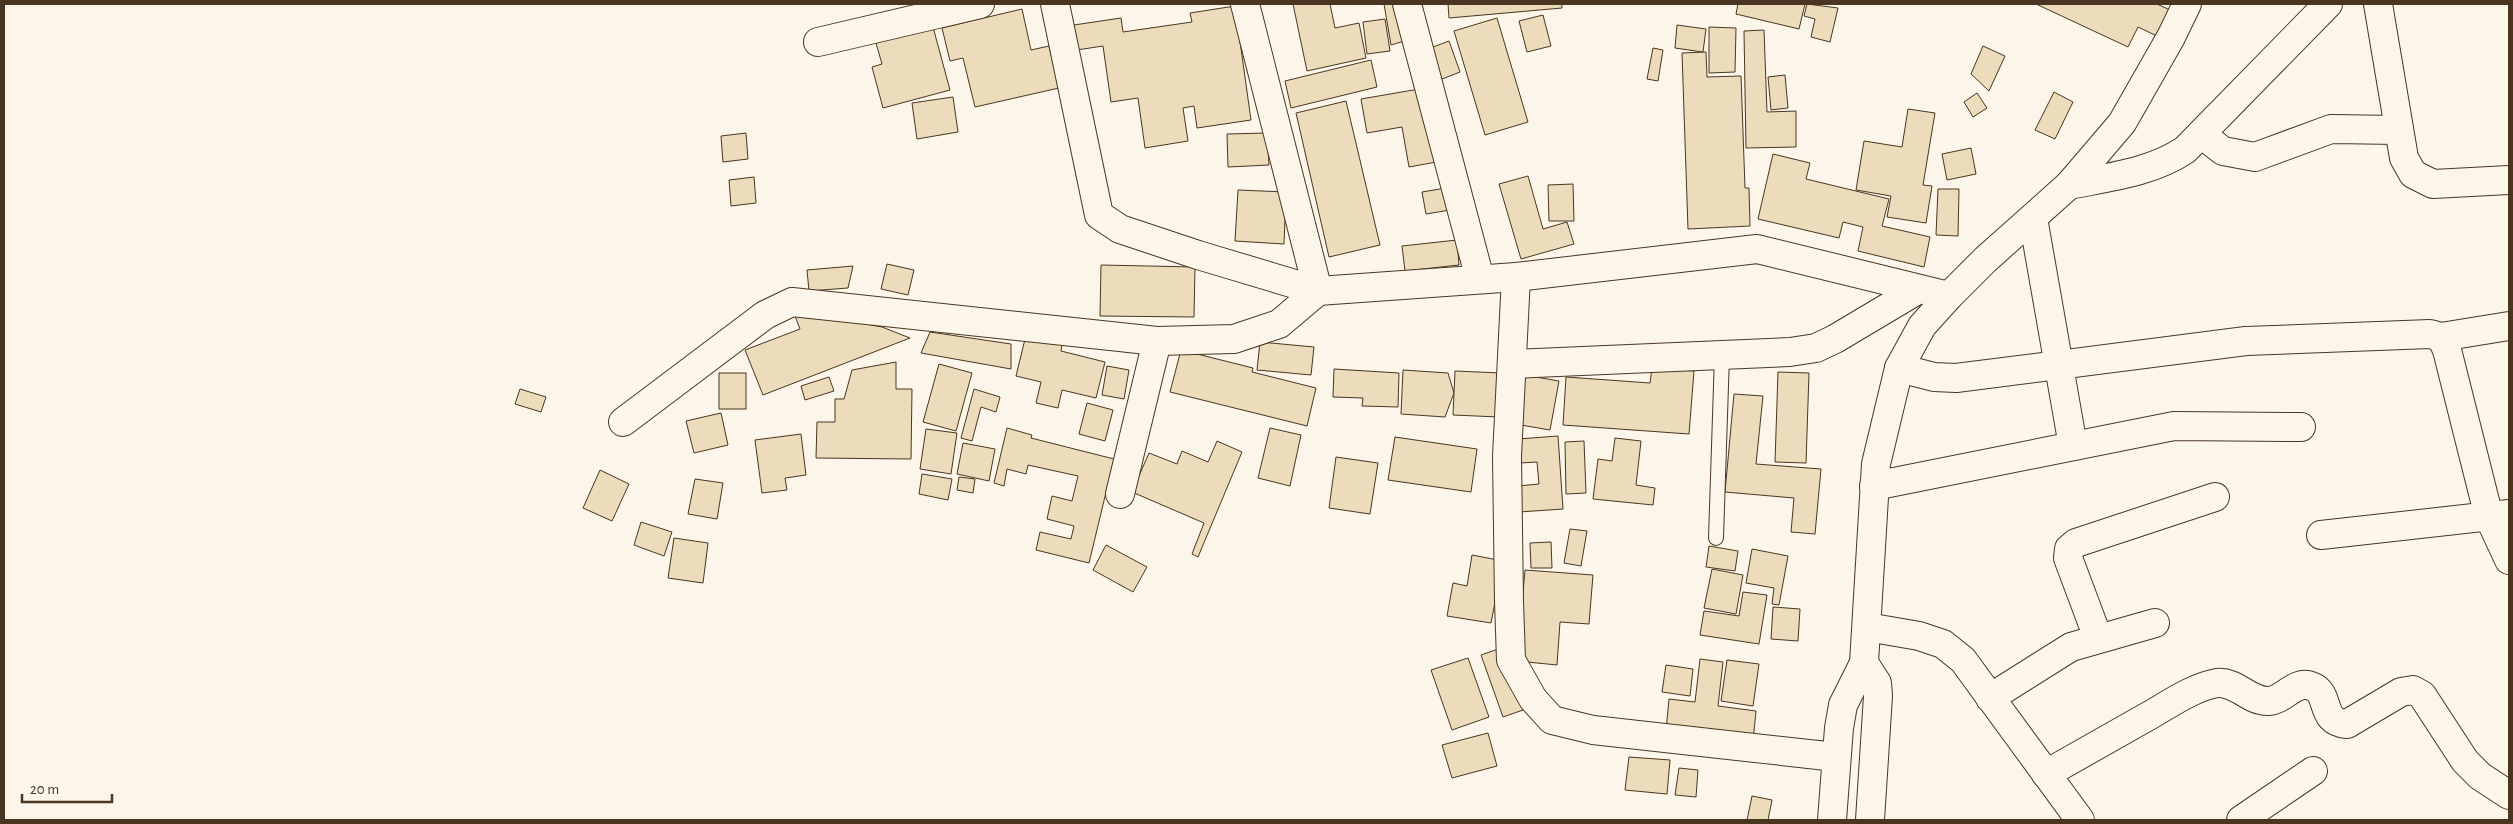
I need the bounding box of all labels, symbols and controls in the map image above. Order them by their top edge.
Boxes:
scale bar [22,772,112,804]
text: 20 m [30,782,59,797]

